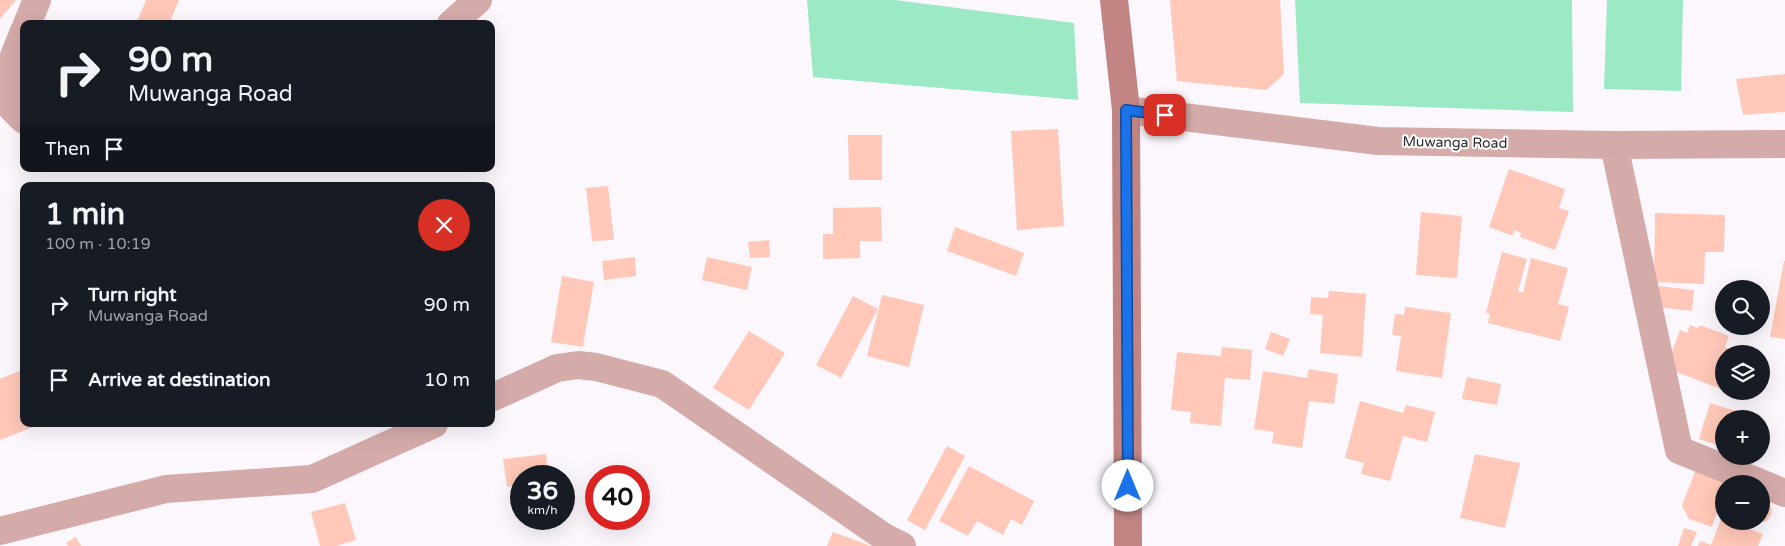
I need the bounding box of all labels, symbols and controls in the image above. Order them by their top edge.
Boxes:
text: 90 m [128,39,213,81]
icon: right [45,40,110,105]
text: Muwanga Road [128,81,293,107]
pin [1144,94,1186,136]
icon: arrive [1151,101,1179,129]
street label: Muwanga Road [1402,133,1508,152]
icon: arrive [100,135,128,163]
text: Then [45,138,90,160]
text: 1 min [45,196,125,233]
button: close [418,199,470,251]
text: 100 m · 10:19 [45,234,151,254]
map controls [1715,280,1770,530]
button: search [1715,280,1770,335]
text: Turn right [88,284,176,306]
icon: right [45,291,73,319]
text: 90 m [424,294,470,316]
text: Muwanga Road [88,306,208,326]
button: layers [1715,345,1770,400]
icon: arrive [45,366,73,394]
text: Arrive at destination [88,369,271,391]
text: 10 m [424,369,470,391]
button: + [1715,410,1770,465]
position arrow [1101,459,1153,511]
speed limit sign: 40 [585,465,650,530]
button: − [1715,475,1770,530]
text: 36 [527,476,558,506]
text: km/h [527,503,558,517]

